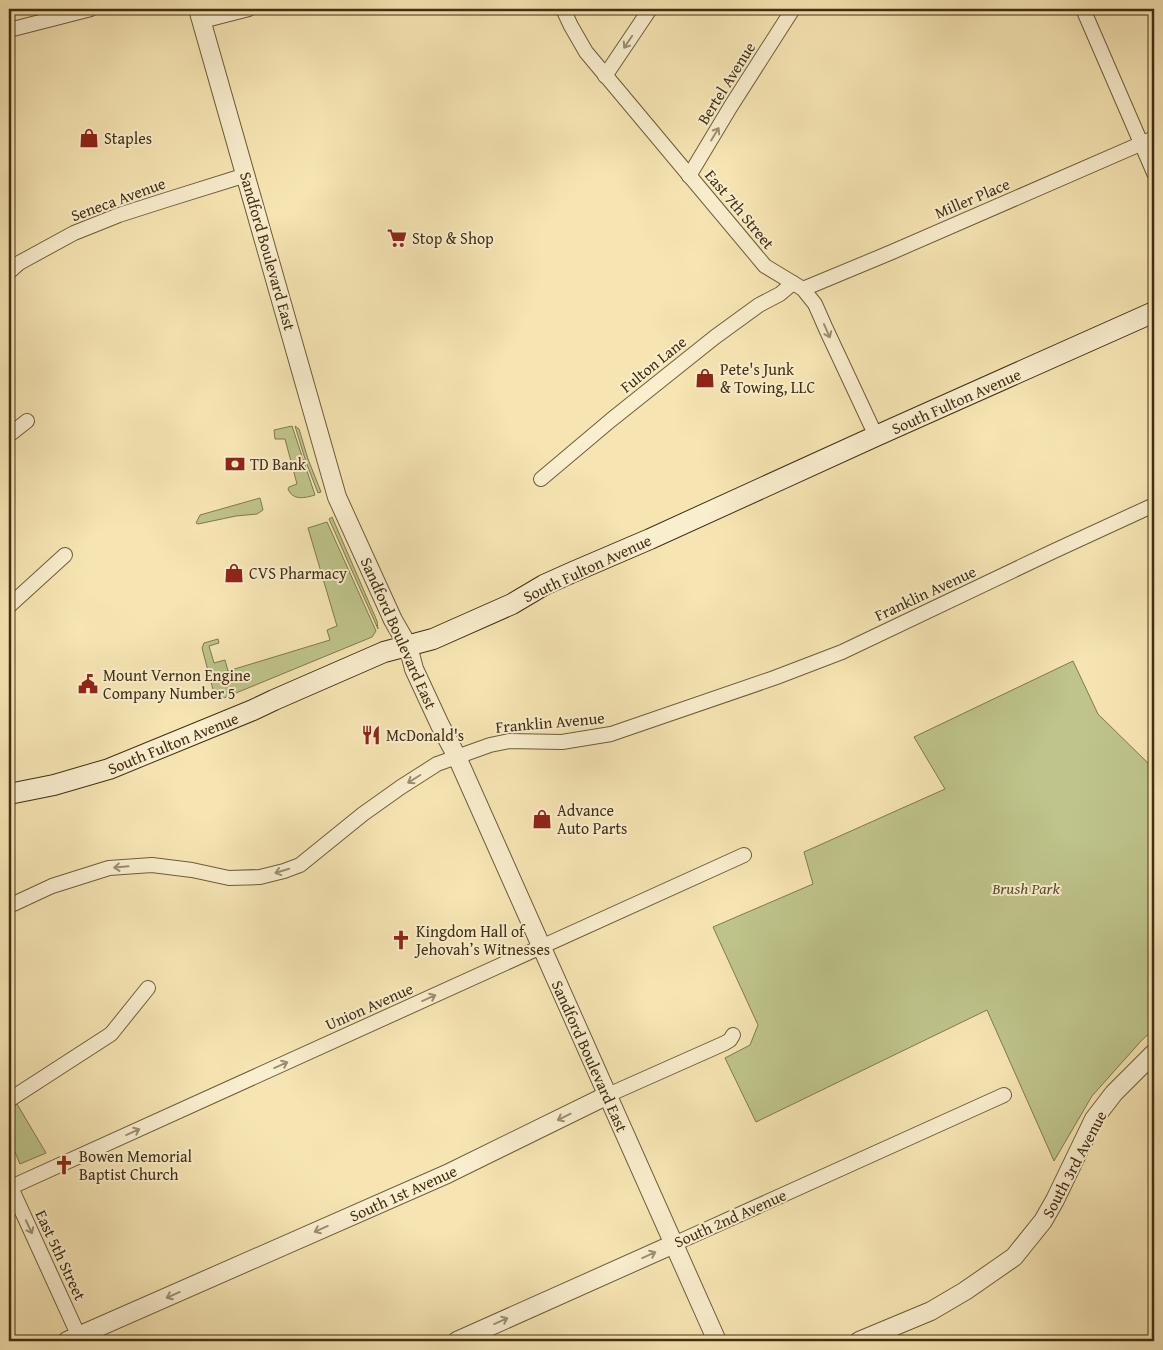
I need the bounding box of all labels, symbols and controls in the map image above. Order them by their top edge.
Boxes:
one-way arrow [622,35,632,49]
street label: Bertel Avenue [691,37,761,129]
place label: Staples [104,126,152,150]
shop icon: Staples [78,127,100,149]
one-way arrow [710,128,720,142]
street label: East 7th Street [699,164,781,254]
street label: Sandford Boulevard East [234,169,302,333]
street label: Seneca Avenue [67,171,169,227]
street label: Miller Place [931,171,1013,225]
place label: Stop & Shop [412,226,494,250]
supermarket icon: Stop & Shop [386,227,408,249]
one-way arrow [822,323,832,338]
street label: Fulton Lane [615,330,691,398]
place label: Pete's Junk & Towing, LLC [720,357,815,399]
street label: South Fulton Avenue [888,362,1024,440]
shop icon: Pete's Junk & Towing, LLC [694,367,716,389]
place label: TD Bank [250,452,307,476]
bank icon: TD Bank [224,453,246,475]
street label: South Fulton Avenue [519,528,655,608]
street label: Sandford Boulevard East [355,553,443,713]
street label: Franklin Avenue [870,559,980,627]
place label: CVS Pharmacy [249,561,347,585]
shop icon: CVS Pharmacy [223,562,245,584]
place label: Mount Vernon Engine Company Number 5 [103,663,250,705]
public building icon: Mount Vernon Engine Company Number 5 [77,673,99,695]
street label: Franklin Avenue [494,705,606,739]
street label: South Fulton Avenue [104,706,242,780]
place label: McDonald's [386,723,464,747]
restaurant icon: McDonald's [360,724,382,746]
one-way arrow [407,774,421,784]
place label: Advance Auto Parts [557,798,627,840]
shop icon: Advance Auto Parts [531,808,553,830]
one-way arrow [113,863,129,872]
one-way arrow [274,867,290,877]
park label: Brush Park [991,876,1061,900]
place label: Kingdom Hall of Jehovah’s Witnesses [414,919,550,961]
church icon: Kingdom Hall of Jehovah’s Witnesses [390,929,412,951]
street label: Union Avenue [321,976,417,1036]
street label: Sandford Boulevard East [546,976,634,1136]
one-way arrow [421,992,436,1002]
one-way arrow [273,1059,288,1069]
street label: South 3rd Avenue [1036,1106,1112,1222]
one-way arrow [557,1113,572,1122]
one-way arrow [125,1127,140,1136]
place label: Bowen Memorial Baptist Church [79,1144,193,1186]
church icon: Bowen Memorial Baptist Church [53,1154,75,1176]
street label: South 1st Avenue [346,1159,460,1227]
street label: South 2nd Avenue [670,1182,790,1254]
street label: East 5th Street [30,1206,93,1305]
one-way arrow [25,1219,34,1234]
one-way arrow [314,1225,329,1235]
one-way arrow [641,1249,656,1259]
one-way arrow [166,1290,181,1300]
one-way arrow [493,1316,508,1326]

